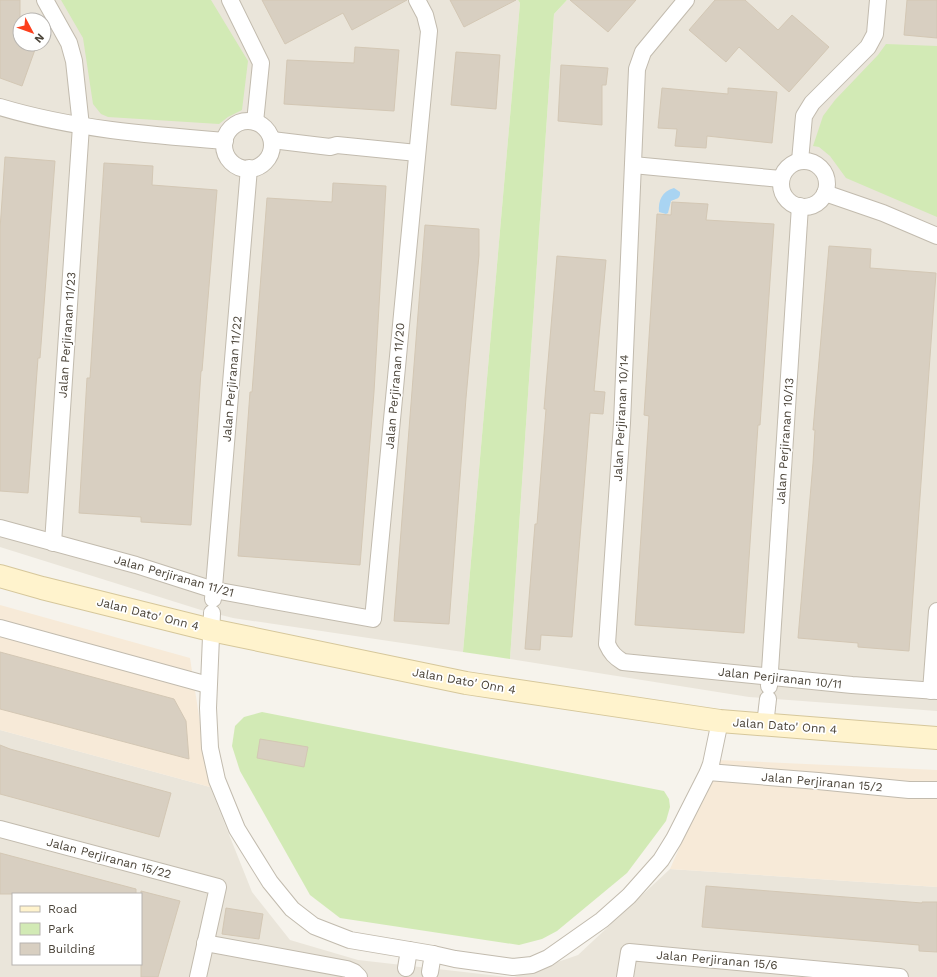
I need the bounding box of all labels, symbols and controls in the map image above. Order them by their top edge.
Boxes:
north arrow [12,12,52,52]
text: N [32,31,47,46]
street label: Jalan Perjiranan 11/23 [56,271,78,399]
street label: Jalan Perjiranan 11/22 [220,315,244,443]
street label: Jalan Perjiranan 11/20 [382,322,408,450]
street label: Jalan Perjiranan 10/14 [611,354,631,482]
street label: Jalan Perjiranan 10/13 [774,377,796,505]
street label: Jalan Perjiranan 11/21 [112,552,236,600]
street label: Jalan Dato' Onn 4 [96,595,200,633]
street label: Jalan Dato' Onn 4 [411,665,517,697]
street label: Jalan Perjiranan 10/11 [717,665,843,691]
street label: Jalan Dato' Onn 4 [732,715,838,737]
street label: Jalan Perjiranan 15/2 [761,770,883,794]
street label: Jalan Perjiranan 15/22 [45,835,173,881]
legend [12,893,142,965]
text: Road [48,902,77,916]
text: Park [48,922,74,936]
text: Building [48,942,95,956]
street label: Jalan Perjiranan 15/6 [656,948,778,972]

